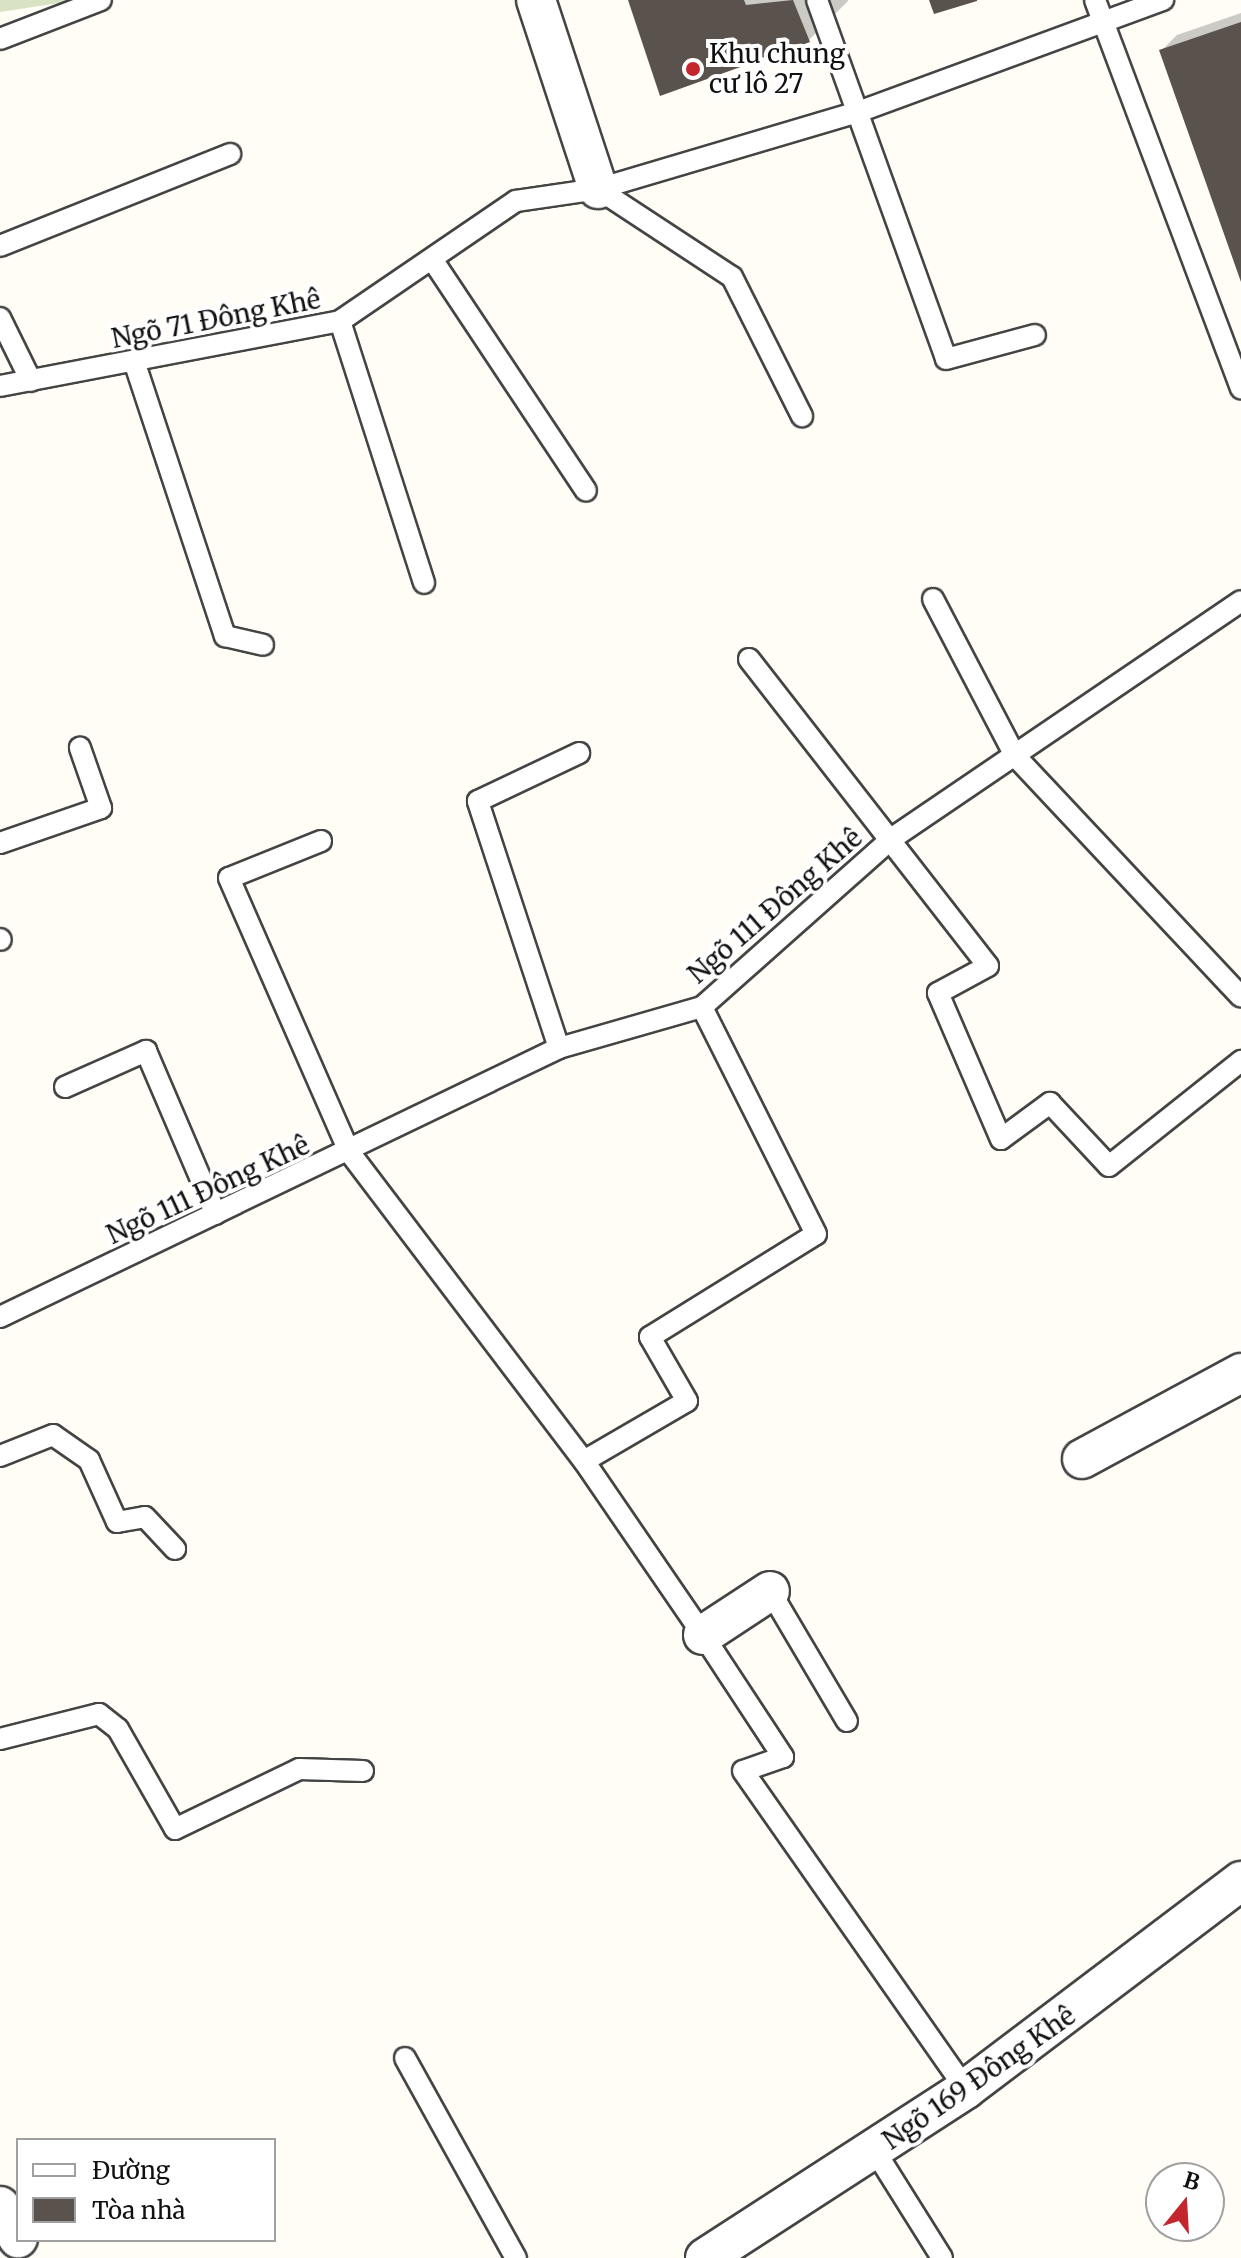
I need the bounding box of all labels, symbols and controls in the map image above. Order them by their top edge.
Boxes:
place label: Khu chung cư lô 27 [709,38,845,100]
marker: Khu chung cư lô 27 [684,60,702,78]
street label: Ngõ 71 Đông Khê [109,283,323,355]
street label: Ngõ 111 Đông Khê [682,822,868,990]
street label: Ngõ 111 Đông Khê [102,1129,314,1251]
street label: Ngõ 169 Đông Khê [877,2000,1081,2156]
legend [16,2138,276,2242]
text: Đường [92,2155,170,2186]
north arrow [1145,2162,1225,2242]
text: B [1180,2165,1203,2197]
text: Tòa nhà [92,2195,185,2226]

